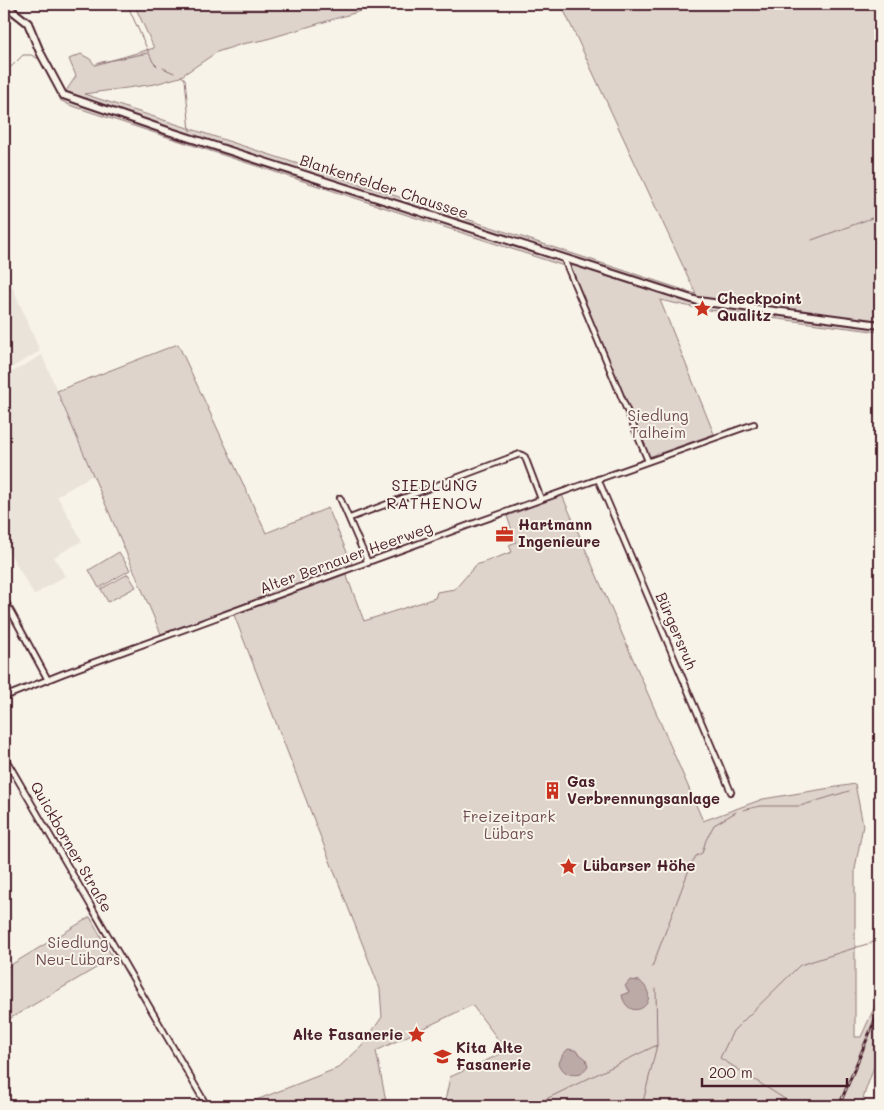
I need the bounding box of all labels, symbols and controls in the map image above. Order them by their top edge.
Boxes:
street label: Blankenfelder Chaussee [297,149,471,223]
place label: Checkpoint Qualitz [717,288,802,325]
place icon: Checkpoint Qualitz [693,298,713,318]
park label: Siedlung Talheim [628,405,689,442]
district label: SIEDLUNG RATHENOW [386,474,484,513]
place label: Hartmann Ingenieure [518,514,600,551]
street label: Alter Bernauer Heerweg [257,516,435,598]
office icon: Hartmann Ingenieure [494,524,514,544]
street label: Bürgersruh [652,589,702,672]
place label: Gas Verbrennungsanlage [567,771,720,808]
street label: Quickborner Straße [26,777,118,916]
building icon: Gas Verbrennungsanlage [543,781,563,801]
park label: Freizeitpark Lübars [463,806,555,843]
place label: Lübarser Höhe [583,855,695,875]
place icon: Lübarser Höhe [559,856,579,876]
park label: Siedlung Neu-Lübars [36,932,120,969]
place label: Alte Fasanerie [293,1024,403,1044]
place icon: Alte Fasanerie [407,1025,427,1045]
place label: Kita Alte Fasanerie [456,1037,531,1074]
school or university icon: Kita Alte Fasanerie [432,1047,452,1067]
scale bar [702,1055,846,1087]
text: 200 m [709,1062,753,1082]

